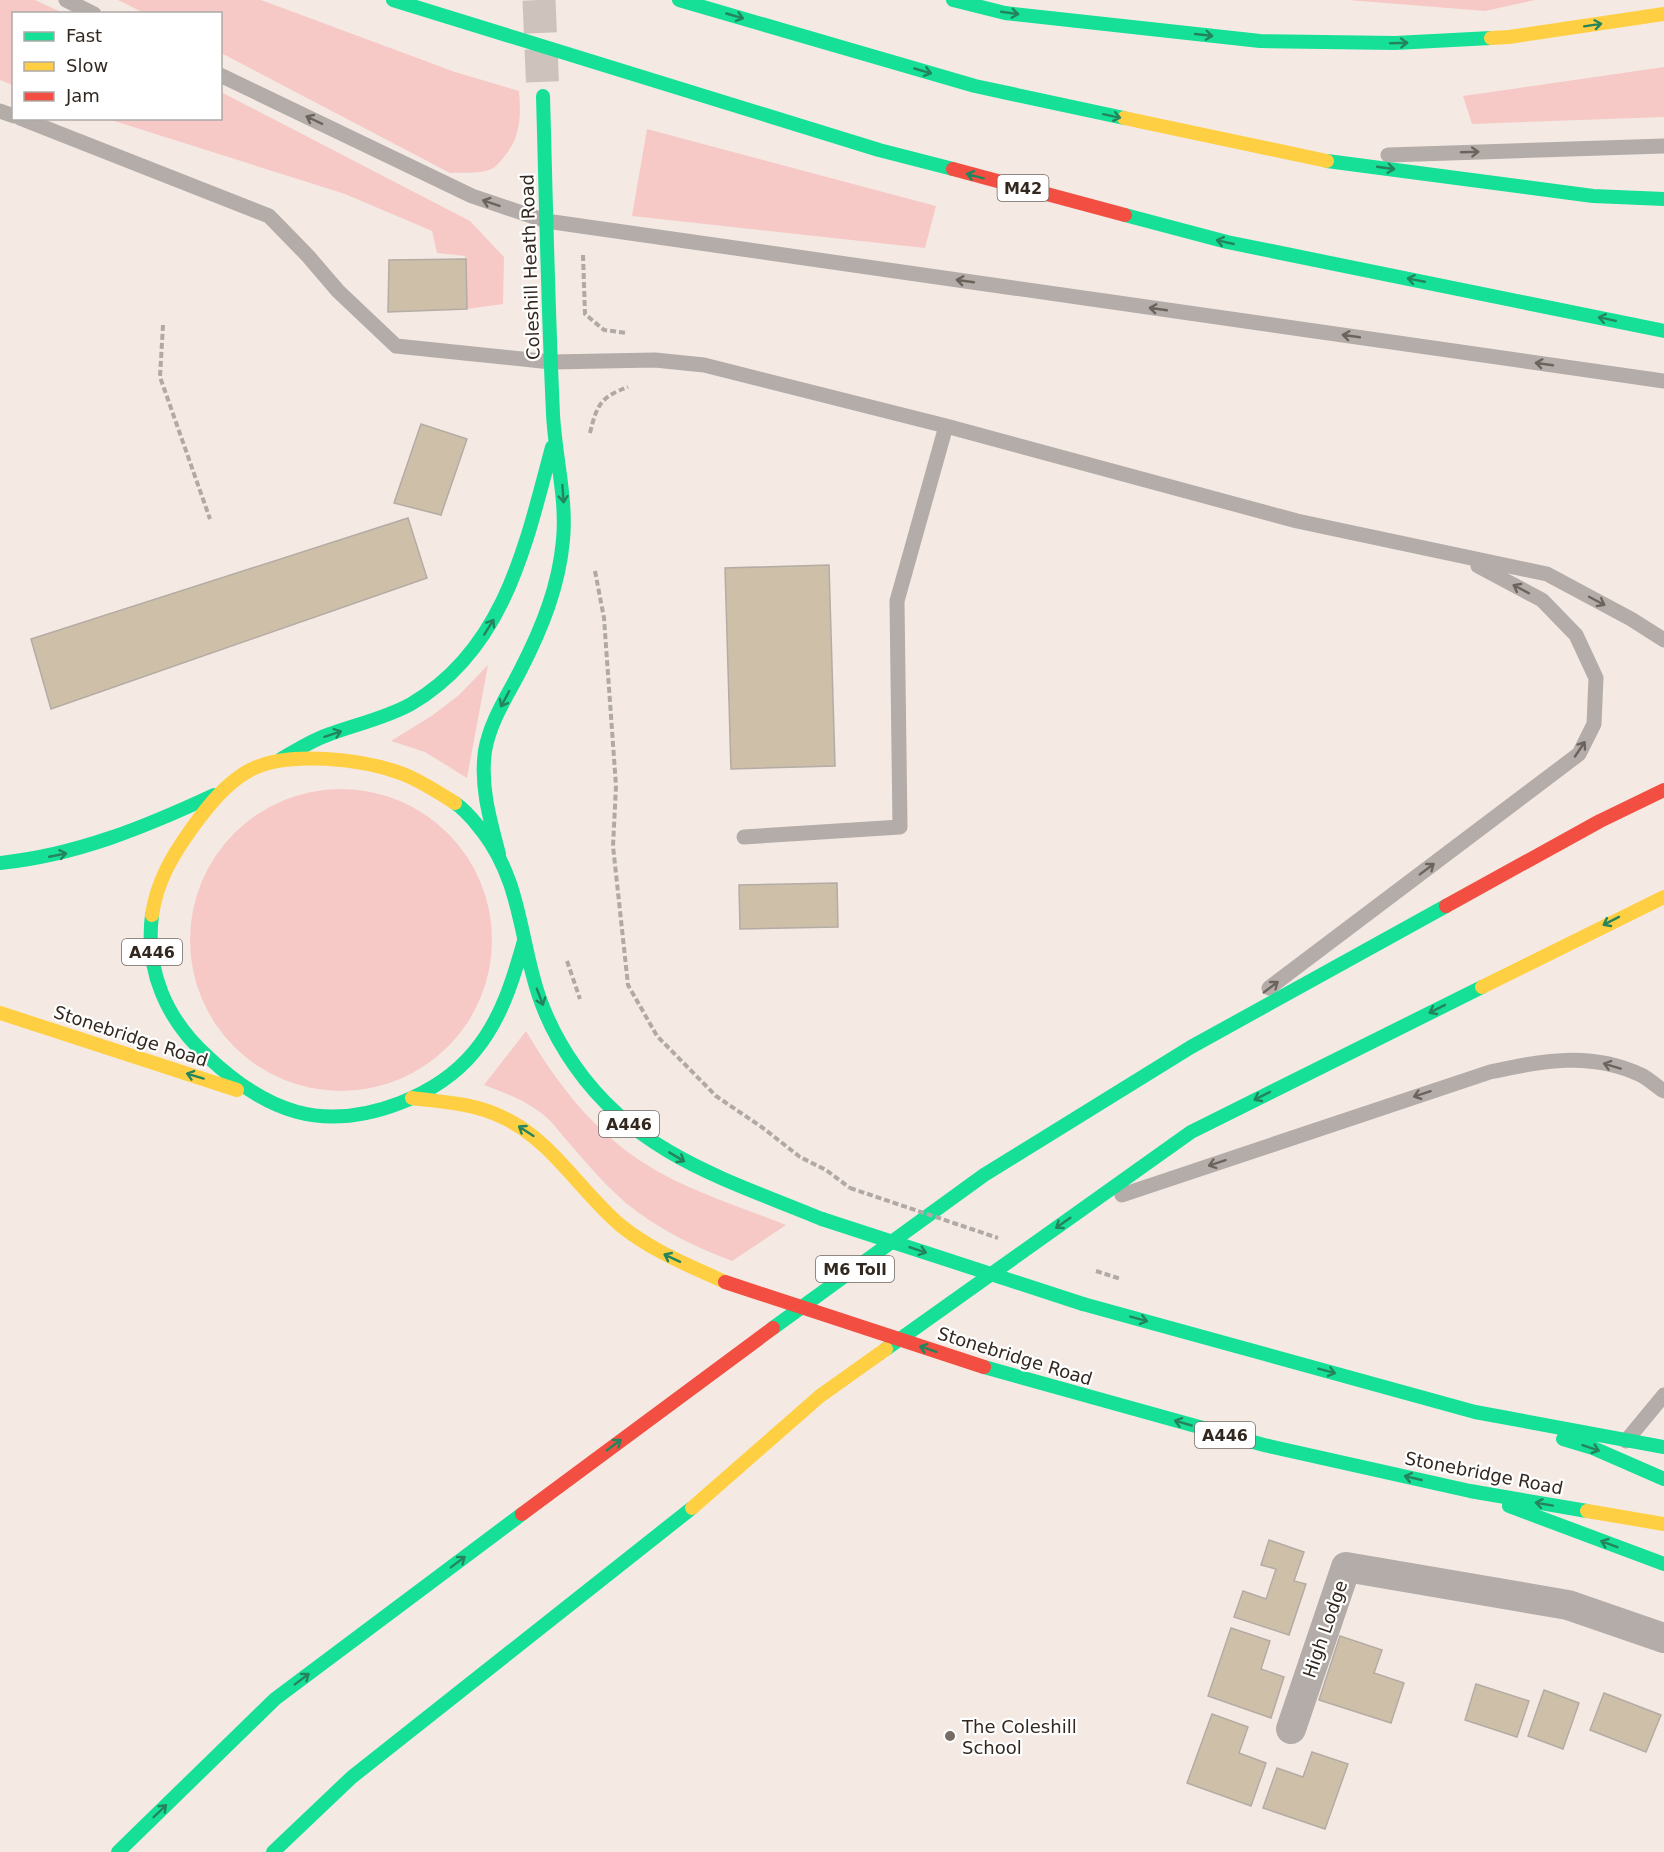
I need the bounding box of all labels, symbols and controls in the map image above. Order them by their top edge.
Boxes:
one-way arrow [1000,8,1020,19]
one-way arrow [725,11,744,22]
legend [12,12,222,120]
one-way arrow [1582,19,1602,30]
text: Fast [66,25,102,46]
one-way arrow [1194,30,1213,41]
one-way arrow [1388,37,1408,48]
text: Slow [66,55,108,76]
one-way arrow [913,66,932,77]
text: Jam [65,85,100,106]
one-way arrow [1103,110,1122,122]
one-way arrow [306,114,324,126]
one-way arrow [1459,147,1479,158]
one-way arrow [1376,163,1396,174]
one-way arrow [966,170,985,181]
street label: Coleshill Heath Road [516,174,544,360]
road number: M42 [998,175,1048,201]
one-way arrow [482,196,501,207]
one-way arrow [1215,235,1234,247]
one-way arrow [1406,274,1426,285]
one-way arrow [955,276,975,287]
one-way arrow [1148,303,1168,314]
one-way arrow [1598,313,1617,324]
one-way arrow [1341,331,1361,342]
one-way arrow [1534,358,1554,369]
one-way arrow [558,484,569,504]
one-way arrow [1513,583,1531,594]
one-way arrow [1587,596,1605,607]
one-way arrow [484,619,496,636]
one-way arrow [499,689,510,707]
one-way arrow [323,727,342,738]
one-way arrow [1573,741,1586,758]
one-way arrow [48,849,67,860]
one-way arrow [1418,863,1434,875]
one-way arrow [1602,916,1620,928]
road number: A446 [122,939,182,965]
one-way arrow [1263,980,1279,993]
one-way arrow [536,987,547,1006]
street label: Stonebridge Road [51,1001,211,1071]
one-way arrow [1428,1003,1446,1015]
one-way arrow [1603,1060,1622,1071]
one-way arrow [186,1070,205,1081]
one-way arrow [1413,1090,1432,1101]
one-way arrow [1254,1091,1272,1102]
road number: A446 [599,1111,659,1137]
one-way arrow [518,1125,534,1137]
one-way arrow [668,1152,685,1164]
one-way arrow [1208,1158,1227,1169]
one-way arrow [1055,1217,1072,1229]
one-way arrow [908,1245,927,1256]
one-way arrow [663,1252,681,1264]
road number: M6 Toll [816,1256,894,1282]
one-way arrow [1129,1314,1148,1326]
street label: Stonebridge Road [935,1322,1095,1390]
one-way arrow [919,1342,938,1353]
one-way arrow [1317,1366,1336,1377]
one-way arrow [1174,1416,1193,1428]
road number: A446 [1195,1422,1255,1448]
one-way arrow [606,1439,622,1451]
one-way arrow [1581,1444,1600,1455]
street label: Stonebridge Road [1403,1447,1565,1499]
one-way arrow [1404,1472,1423,1484]
one-way arrow [1535,1498,1555,1509]
one-way arrow [1600,1537,1619,1548]
one-way arrow [450,1555,466,1568]
street label: High Lodge [1299,1577,1351,1681]
one-way arrow [294,1672,310,1685]
place label: The Coleshill School [961,1716,1077,1758]
marker: The Coleshill School [943,1729,957,1743]
one-way arrow [152,1804,167,1819]

